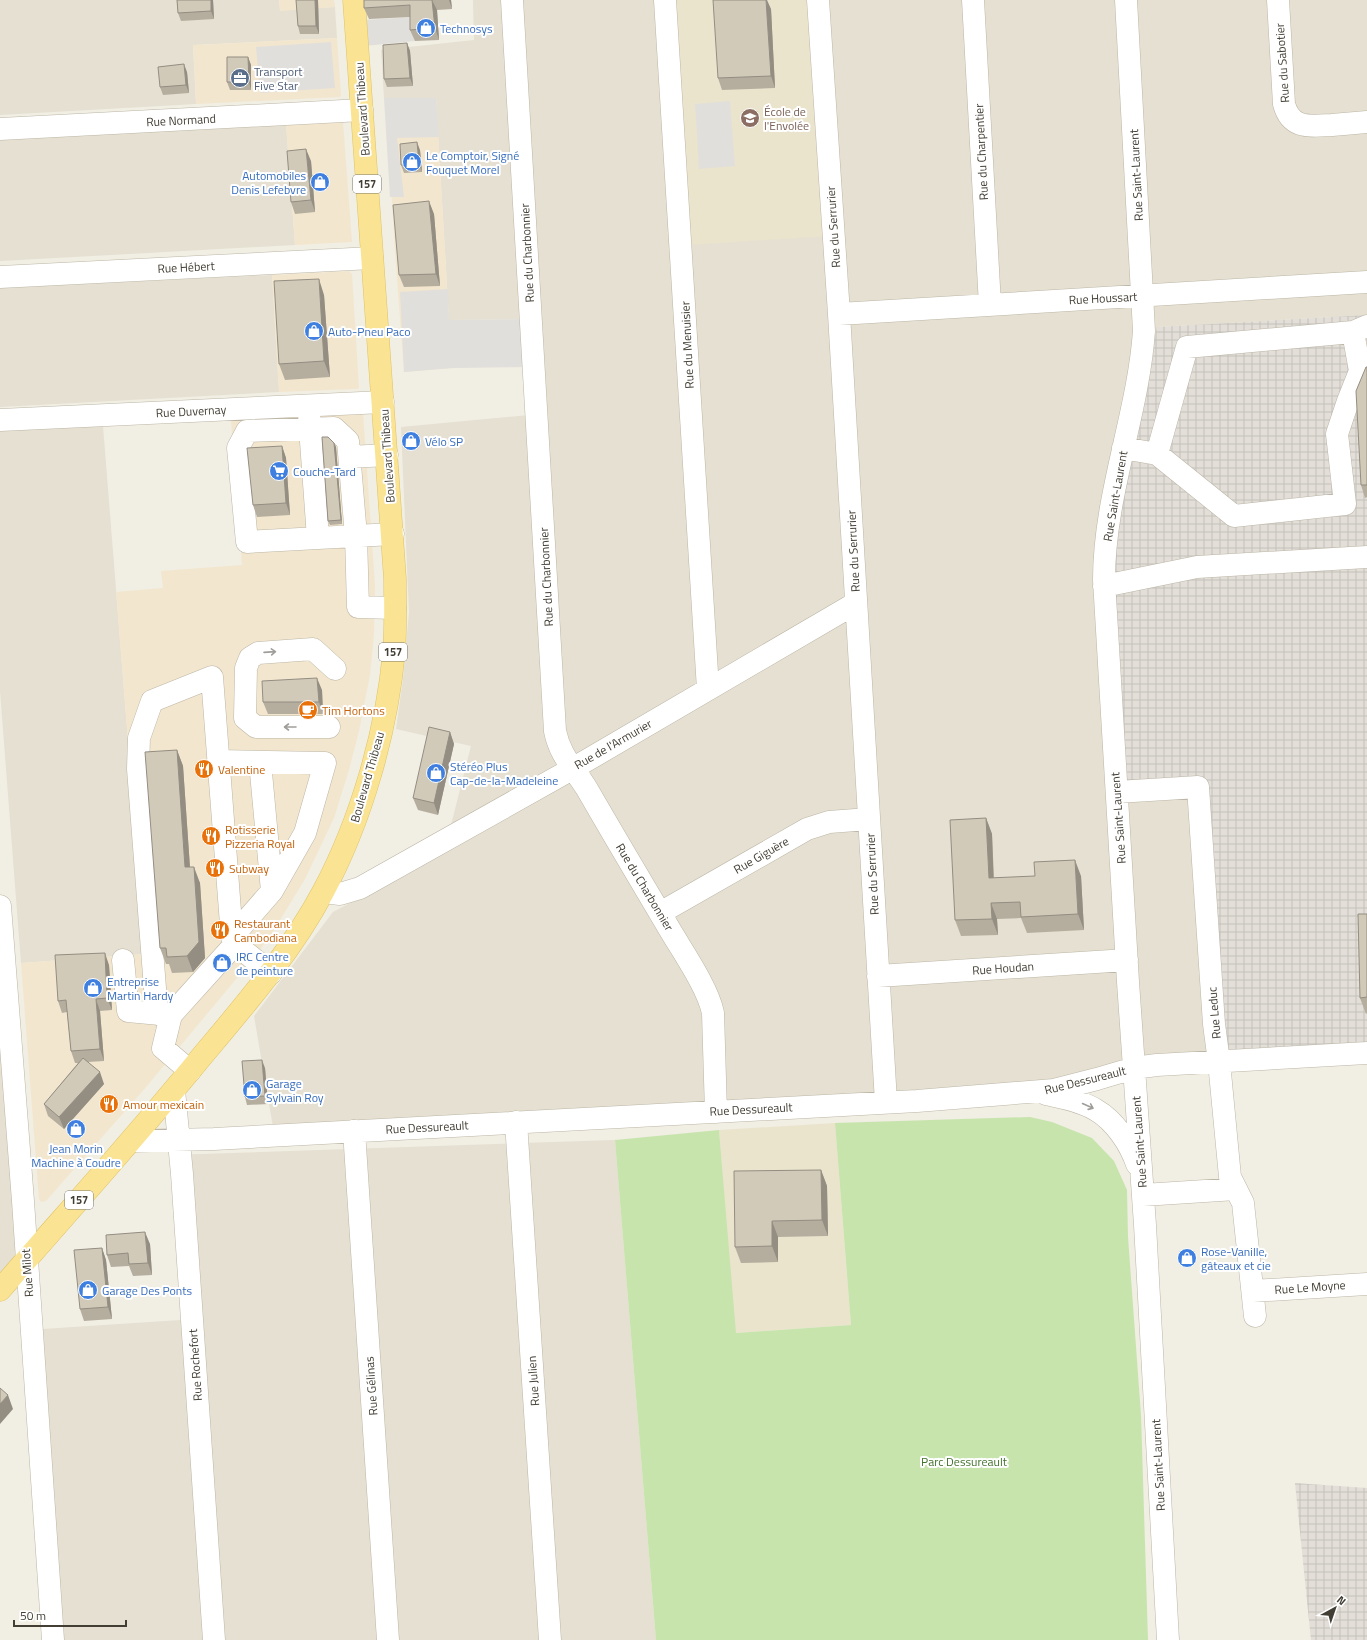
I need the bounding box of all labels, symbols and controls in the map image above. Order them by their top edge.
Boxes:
shop icon: Technosys [415,17,437,39]
place label: Technosys [440,19,493,38]
street label: Rue du Sabotier [1270,22,1294,104]
place label: Transport Five Star [254,62,303,95]
street label: Boulevard Thibeau [349,62,375,156]
office icon: Transport Five Star [229,67,251,89]
place label: École de l'Envolée [764,102,809,135]
street label: Rue du Charpentier [969,103,993,201]
school or university icon: École de l'Envolée [739,107,761,129]
street label: Rue Normand [146,109,216,131]
street label: Rue Saint-Laurent [1124,128,1148,221]
place label: Le Comptoir, Signé Fouquet Morel [426,146,519,179]
shop icon: Le Comptoir, Signé Fouquet Morel [401,151,423,173]
place label: Automobiles Denis Lefebvre [231,166,306,199]
shop icon: Automobiles Denis Lefebvre [309,171,331,193]
road number: 157 [353,175,381,193]
street label: Rue du Serrurier [821,185,845,269]
street label: Rue du Charbonnier [515,203,539,303]
street label: Rue Hébert [157,256,216,278]
street label: Rue Houssart [1068,287,1139,309]
street label: Rue du Menuisier [675,301,699,389]
shop icon: Auto-Pneu Paco [303,320,325,342]
place label: Auto-Pneu Paco [328,322,411,341]
street label: Rue Duvernay [155,400,227,422]
street label: Boulevard Thibeau [374,409,400,503]
shop icon: Vélo SP [400,430,422,452]
place label: Vélo SP [425,432,463,451]
street label: Rue Saint-Laurent [1098,448,1132,543]
supermarket icon: Couche-Tard [268,460,290,482]
place label: Couche-Tard [293,462,356,481]
street label: Rue du Serrurier [841,510,865,592]
street label: Rue du Charbonnier [534,527,558,627]
road number: 157 [379,643,407,661]
one-way arrow [263,649,276,656]
cafe icon: Tim Hortons [297,699,319,721]
place label: Tim Hortons [322,701,385,720]
street label: Rue de l'Armurier [571,714,655,774]
one-way arrow [284,723,297,731]
street label: Boulevard Thibeau [345,729,389,825]
place label: Stéréo Plus Cap-de-la-Madeleine [450,757,558,790]
restaurant icon: Valentine [193,758,215,780]
place label: Valentine [218,760,265,779]
shop icon: Stéréo Plus Cap-de-la-Madeleine [425,762,447,784]
street label: Rue Saint-Laurent [1105,771,1131,865]
place label: Rotisserie Pizzeria Royal [225,820,295,853]
restaurant icon: Rotisserie Pizzeria Royal [200,825,222,847]
street label: Rue Giguère [730,831,792,879]
street label: Rue du Serrurier [860,833,884,915]
street label: Rue du Charbonnier [611,840,679,934]
restaurant icon: Subway [204,857,226,879]
place label: Subway [229,859,269,878]
place label: Restaurant Cambodiana [234,914,297,947]
restaurant icon: Restaurant Cambodiana [209,919,231,941]
place label: IRC Centre de peinture [236,947,293,980]
shop icon: IRC Centre de peinture [211,952,233,974]
street label: Rue Houdan [971,956,1035,980]
place label: Entreprise Martin Hardy [107,972,174,1005]
shop icon: Entreprise Martin Hardy [82,977,104,999]
street label: Rue Leduc [1202,986,1226,1040]
street label: Rue Dessureault [1042,1061,1128,1099]
place label: Garage Sylvain Roy [266,1074,324,1107]
shop icon: Garage Sylvain Roy [241,1079,263,1101]
restaurant icon: Amour mexicain [98,1093,120,1115]
place label: Amour mexicain [123,1095,204,1114]
street label: Rue Saint-Laurent [1126,1095,1152,1189]
street label: Rue Dessureault [709,1097,794,1121]
one-way arrow [1082,1103,1094,1111]
street label: Rue Dessureault [385,1115,470,1139]
shop icon: Jean Morin Machine à Coudre [65,1118,87,1140]
place label: Jean Morin Machine à Coudre [31,1139,121,1172]
road number: 157 [65,1191,93,1209]
place label: Rose-Vanille, gâteaux et cie [1201,1242,1271,1275]
street label: Rue Milot [16,1247,38,1298]
shop icon: Rose-Vanille, gâteaux et cie [1176,1247,1198,1269]
street label: Rue Le Moyne [1274,1275,1346,1299]
shop icon: Garage Des Ponts [77,1279,99,1301]
place label: Garage Des Ponts [102,1281,192,1300]
street label: Rue Rochefort [183,1327,207,1402]
street label: Rue Gélinas [359,1355,383,1416]
street label: Rue Julien [522,1355,544,1407]
street label: Rue Saint-Laurent [1146,1418,1170,1511]
park label: Parc Dessureault [921,1452,1008,1471]
north arrow [1315,1588,1355,1628]
text: N [1333,1592,1349,1609]
scale bar [14,1602,126,1628]
text: 50 m [20,1606,46,1625]

